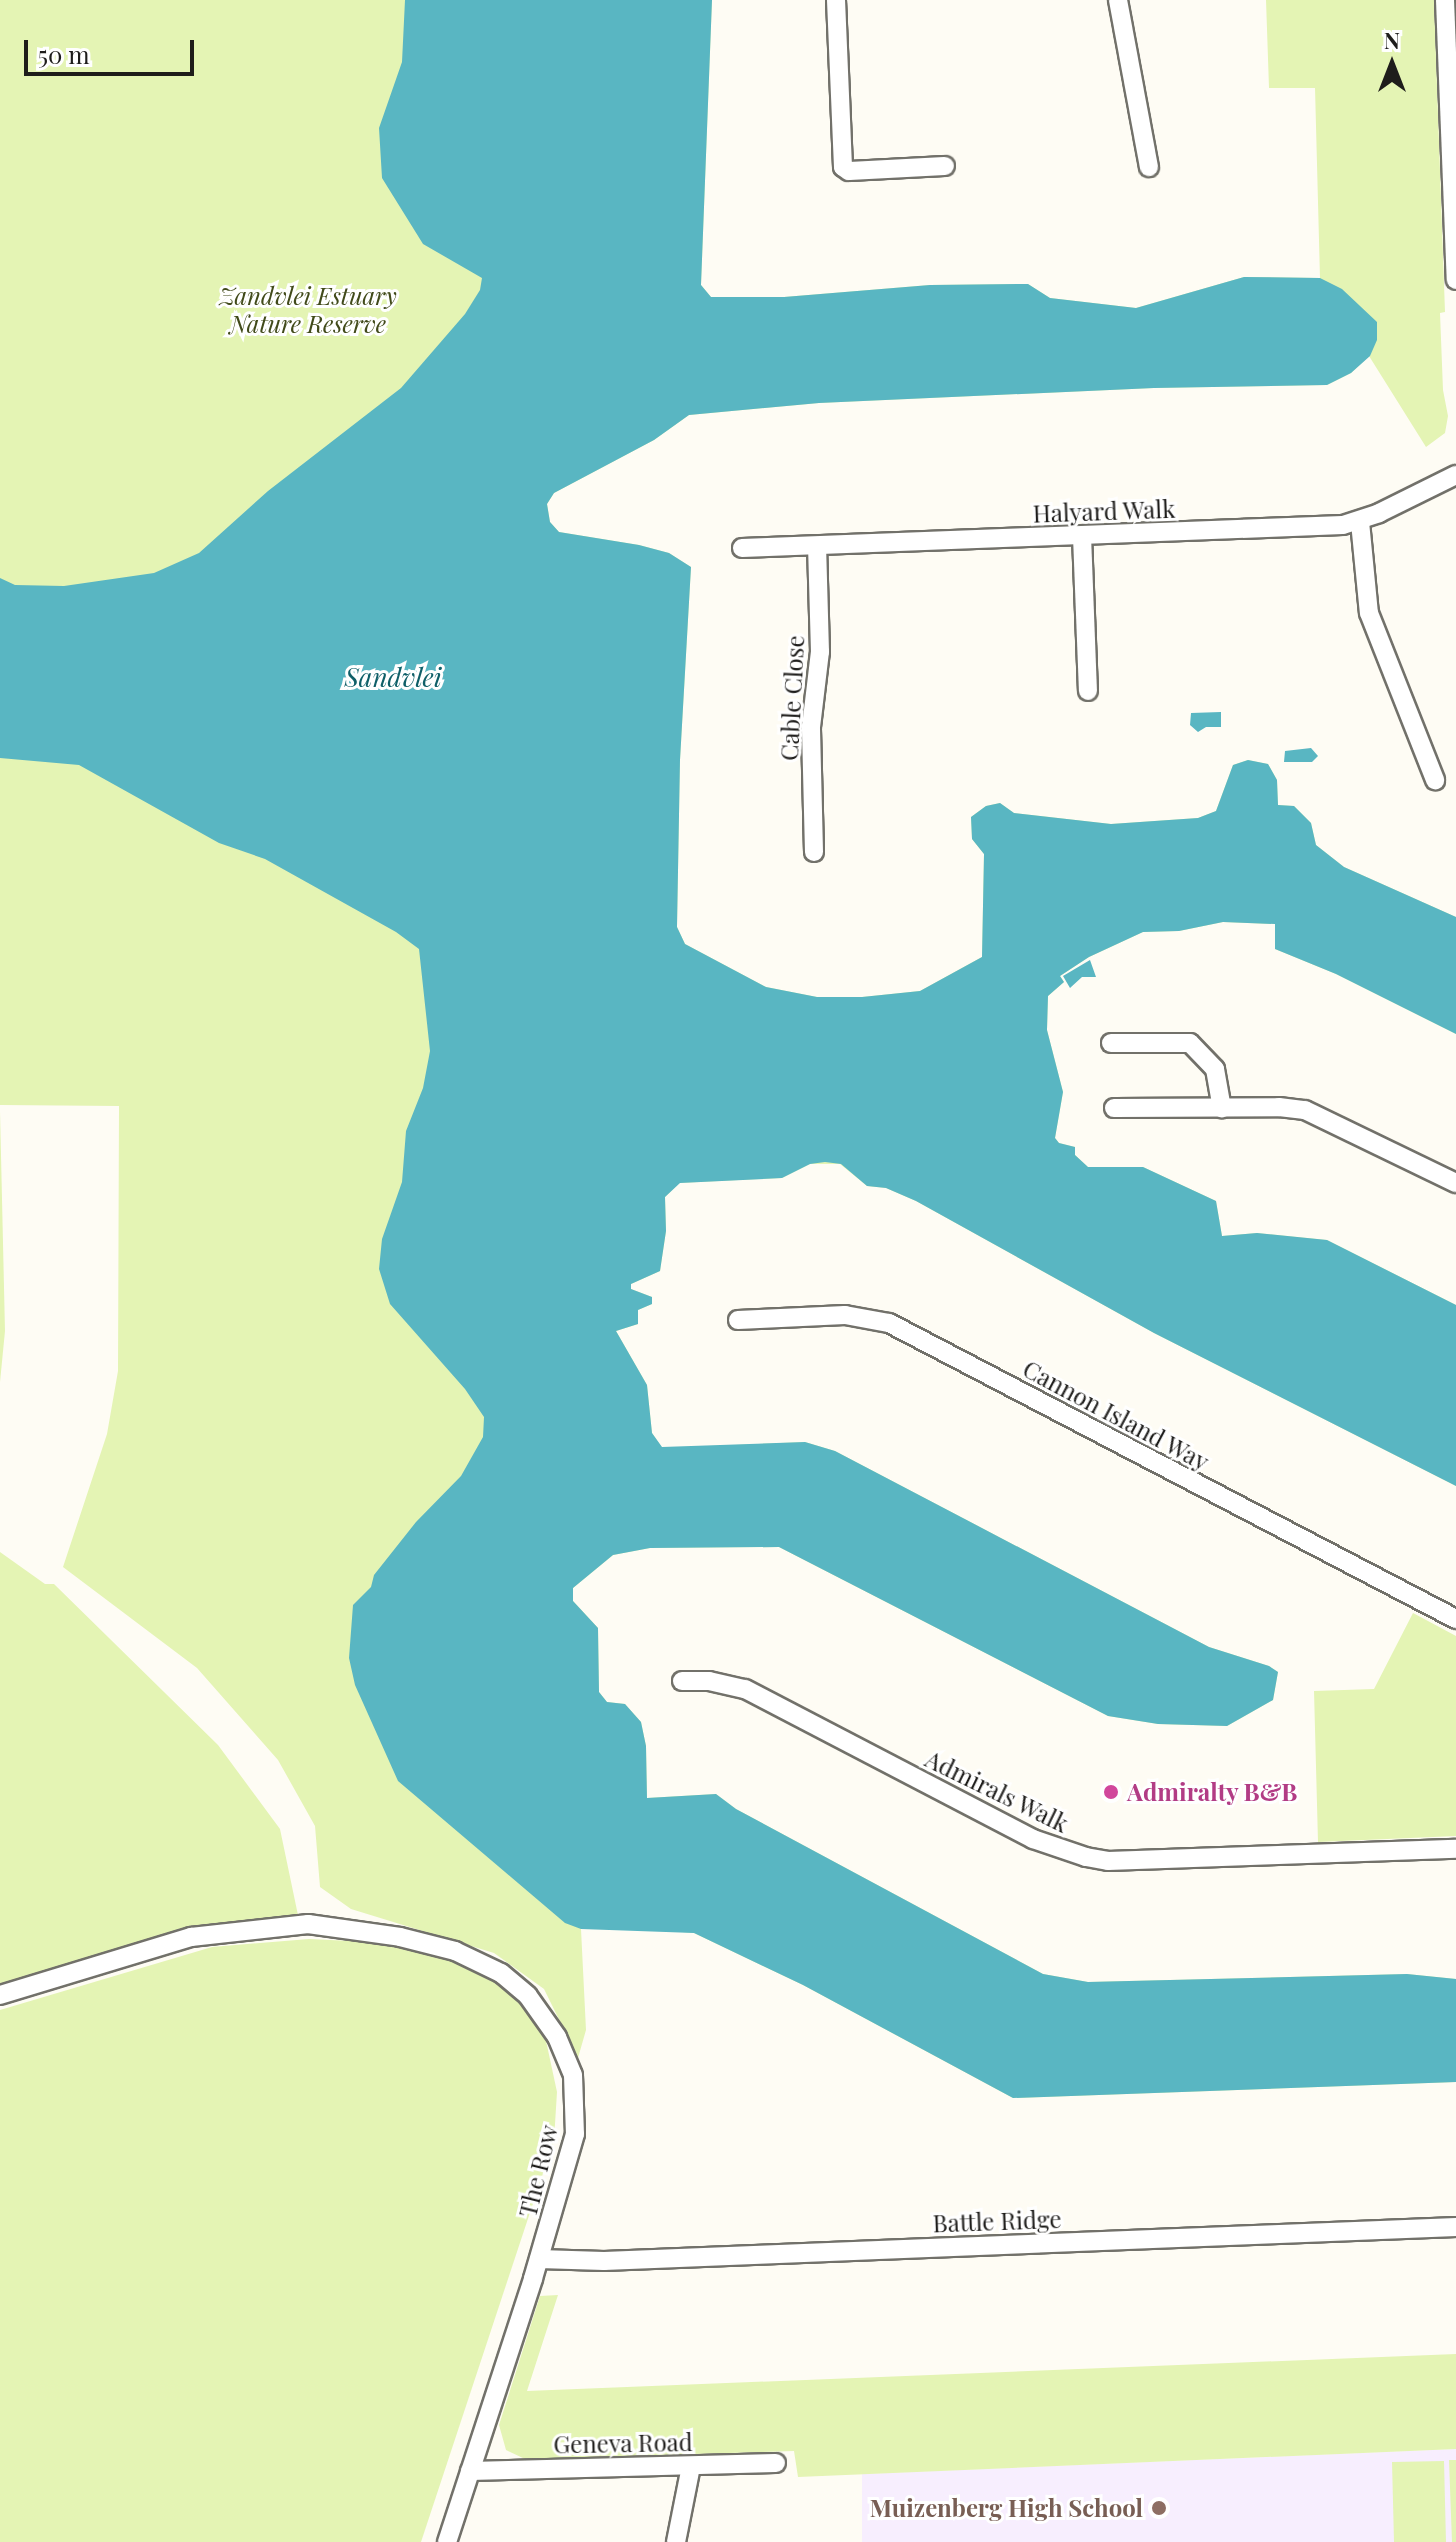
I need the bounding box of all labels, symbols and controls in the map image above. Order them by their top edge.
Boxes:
scale bar [28,24,198,74]
north arrow [1352,24,1432,104]
text: N [1384,25,1400,55]
text: 50 m [38,38,90,70]
park label: Zandvlei Estuary Nature Reserve [219,282,397,338]
street label: Halyard Walk [1032,494,1176,528]
street label: Cable Close [774,635,810,761]
water label: Sandvlei [344,661,442,693]
street label: Cannon Island Way [1018,1354,1214,1476]
street label: Admirals Walk [921,1744,1073,1838]
place label: Admiralty B&B [1127,1778,1298,1806]
marker: Admiralty B&B [1102,1783,1120,1801]
street label: The Row [513,2122,563,2220]
street label: Battle Ridge [932,2204,1062,2238]
street label: Geneva Road [553,2427,693,2459]
place label: Muizenberg High School [870,2494,1143,2522]
marker: Muizenberg High School [1150,2499,1168,2517]

